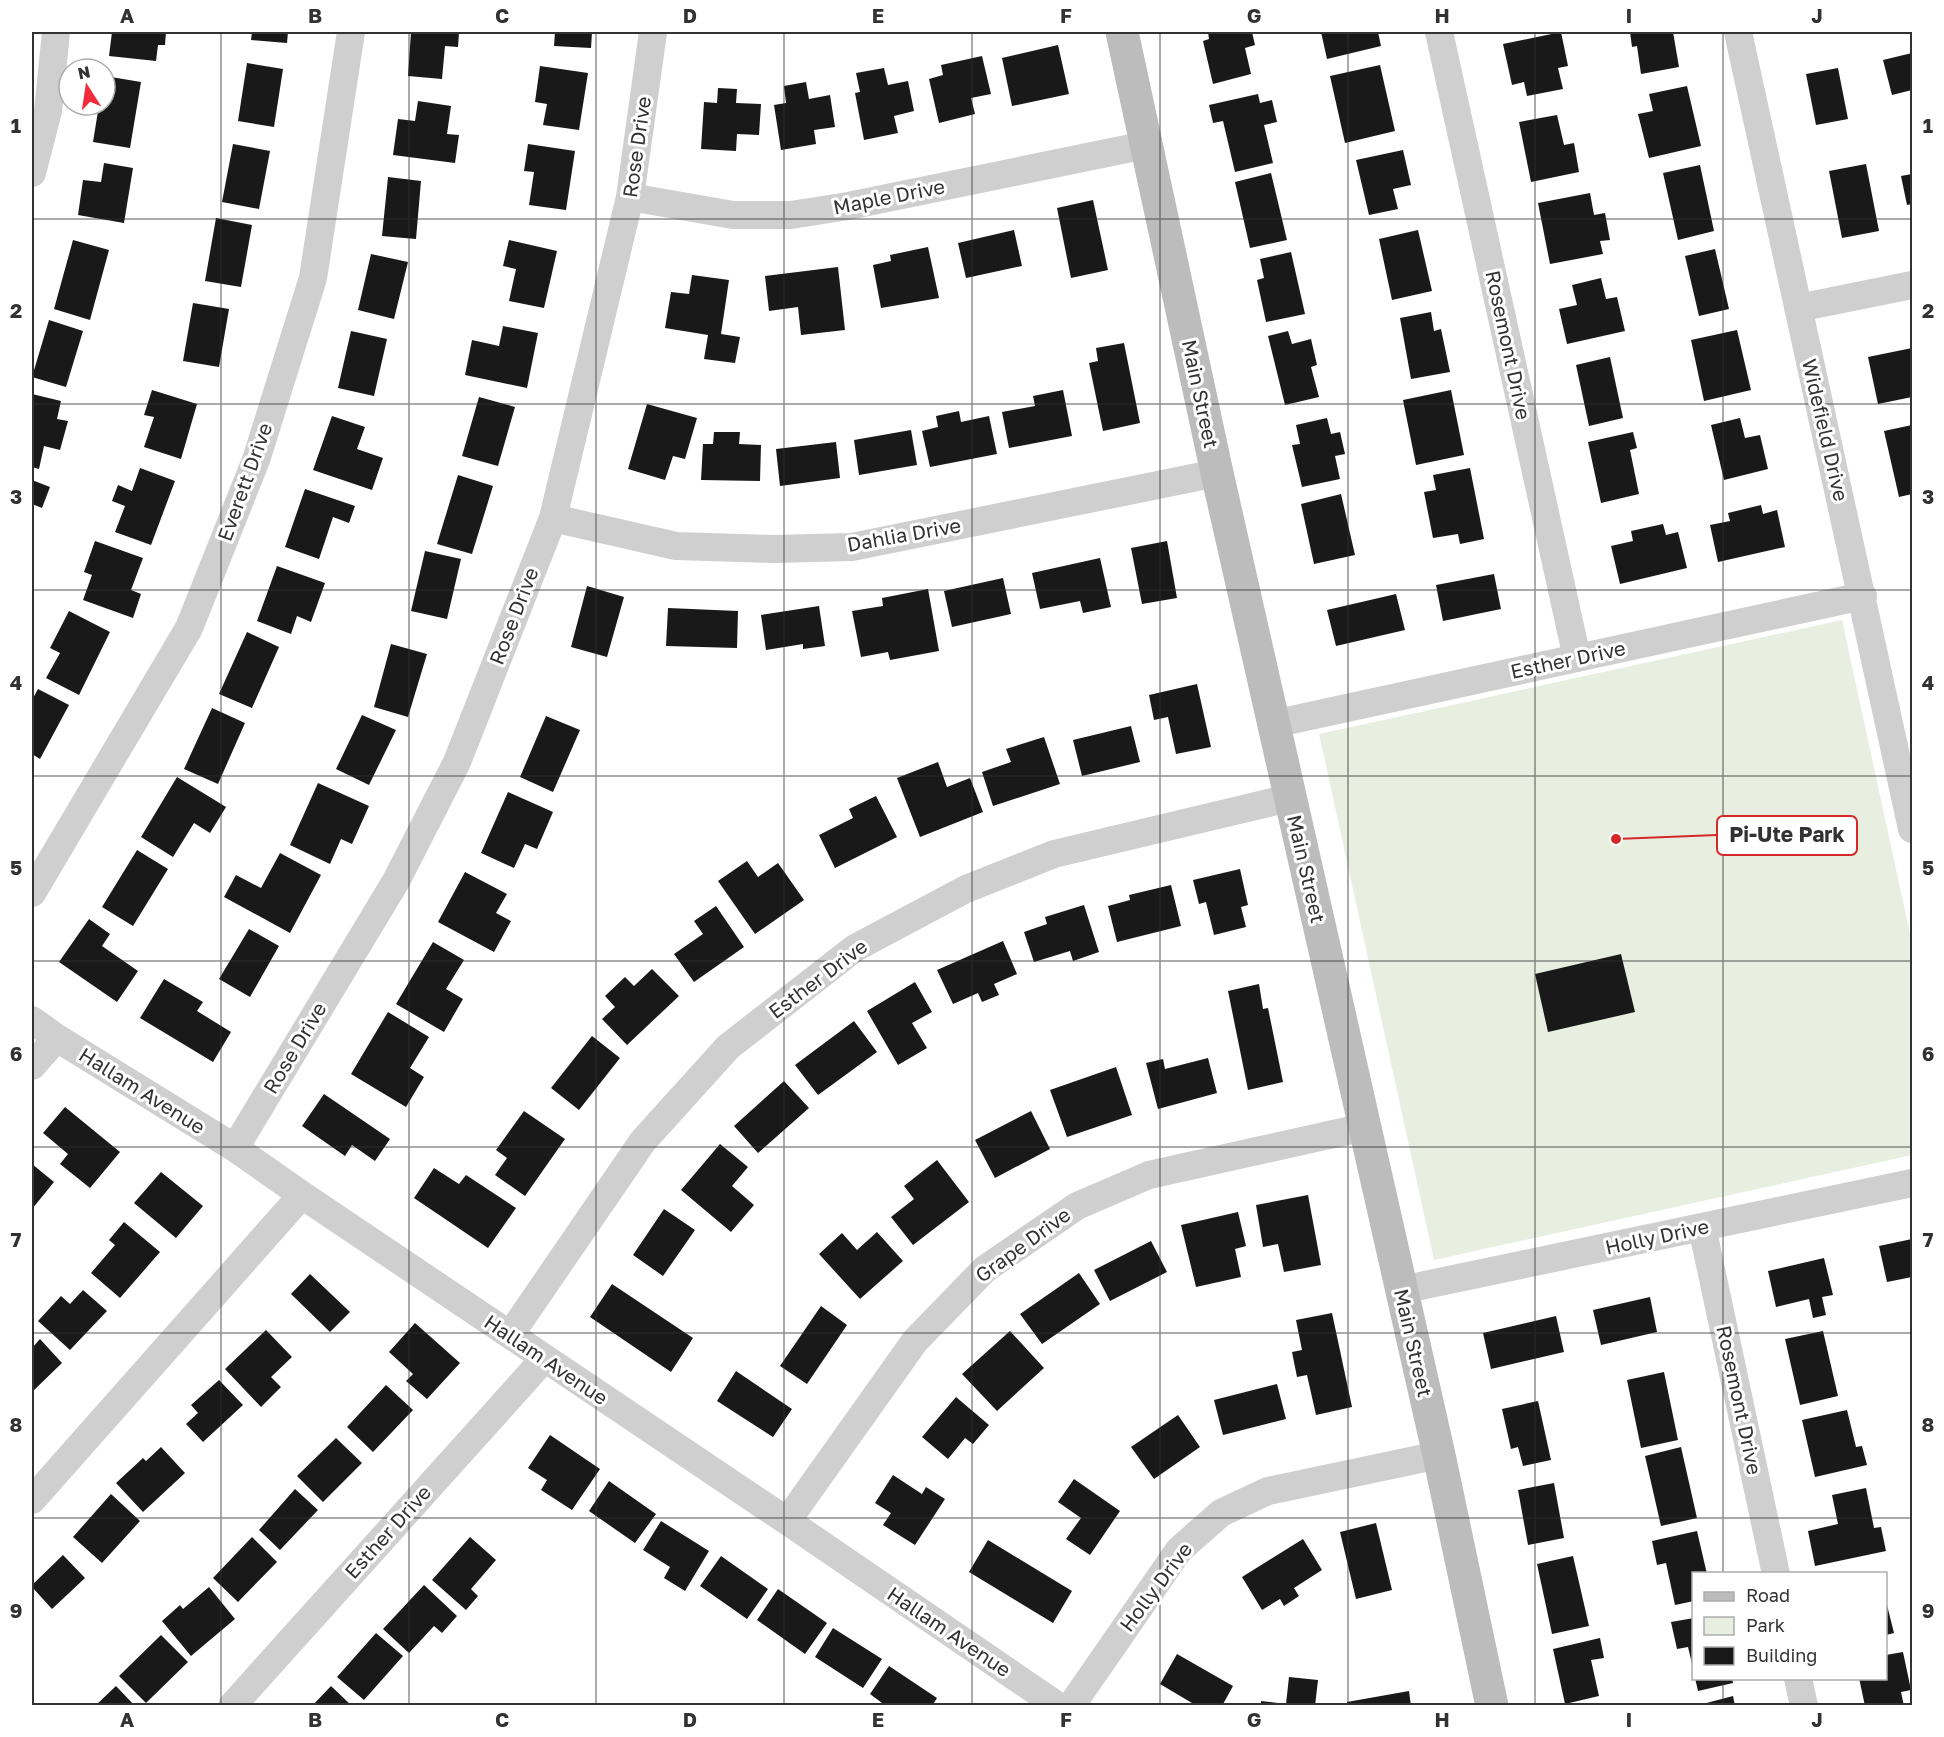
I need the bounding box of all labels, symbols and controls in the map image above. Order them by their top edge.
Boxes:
text: A [120,3,134,27]
text: B [308,3,322,27]
text: C [495,3,509,27]
text: D [683,3,697,27]
text: E [872,3,884,27]
text: F [1060,3,1072,27]
text: G [1247,3,1261,27]
text: H [1434,3,1450,27]
text: I [1626,3,1632,27]
text: J [1811,3,1823,27]
north arrow [57,57,117,117]
text: N [76,61,92,83]
street label: Rose Drive [617,95,655,199]
text: 1 [11,113,21,137]
text: 1 [1923,113,1933,137]
street label: Maple Drive [831,173,947,219]
street label: Rosemont Drive [1481,268,1537,422]
text: 2 [10,298,22,322]
text: 2 [1922,298,1934,322]
street label: Main Street [1178,337,1224,450]
street label: Widefield Drive [1798,356,1854,503]
street label: Everett Drive [212,419,277,544]
text: 3 [10,484,22,508]
text: 3 [1922,484,1934,508]
street label: Dahlia Drive [845,512,963,556]
street label: Rose Drive [484,564,543,668]
street label: Esther Drive [1508,635,1628,683]
text: 4 [10,670,22,694]
text: 4 [1922,670,1934,694]
street label: Main Street [1283,812,1331,925]
callout: Pi-Ute Park [1717,816,1857,855]
text: Pi-Ute Park [1729,821,1845,847]
text: 5 [10,855,22,879]
text: 5 [1922,855,1934,879]
street label: Esther Drive [763,933,871,1023]
street label: Rose Drive [258,998,331,1097]
text: 6 [10,1041,22,1065]
text: 6 [1922,1041,1934,1065]
street label: Hallam Avenue [75,1042,210,1138]
street label: Grape Drive [970,1202,1075,1287]
street label: Holly Drive [1603,1213,1711,1259]
text: 7 [11,1227,22,1251]
text: 7 [1923,1227,1934,1251]
street label: Main Street [1390,1286,1438,1399]
street label: Hallam Avenue [480,1309,613,1409]
street label: Rosemont Drive [1712,1323,1768,1477]
text: 8 [10,1412,22,1436]
text: 8 [1922,1412,1934,1436]
street label: Esther Drive [339,1480,435,1583]
street label: Holly Drive [1114,1537,1196,1636]
legend [1692,1572,1887,1680]
street label: Hallam Avenue [883,1581,1016,1681]
text: Road [1746,1584,1790,1606]
text: 9 [10,1598,22,1622]
text: 9 [1922,1598,1934,1622]
text: Park [1746,1614,1785,1636]
text: Building [1746,1644,1817,1666]
text: A [120,1707,134,1731]
text: B [308,1707,322,1731]
text: C [495,1707,509,1731]
text: D [683,1707,697,1731]
text: E [872,1707,884,1731]
text: F [1060,1707,1072,1731]
text: G [1247,1707,1261,1731]
text: H [1434,1707,1450,1731]
text: I [1626,1707,1632,1731]
text: J [1811,1707,1823,1731]

